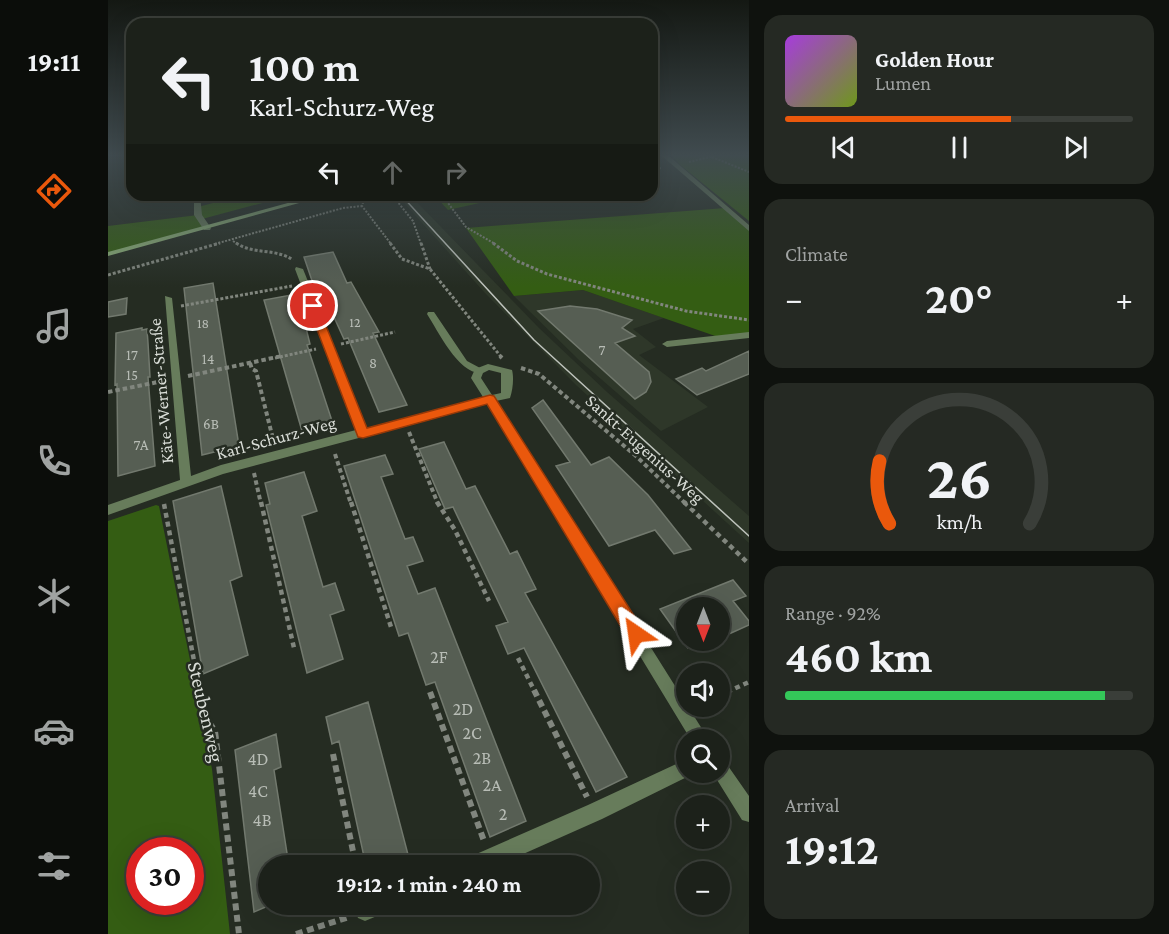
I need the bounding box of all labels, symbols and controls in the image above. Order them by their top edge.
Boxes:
icon: left [150,42,228,120]
text: 100 m [249,43,359,90]
text: 19:11 [28,47,80,77]
text: Golden Hour [875,47,994,72]
text: Lumen [875,72,931,94]
text: Karl-Schurz-Weg [249,92,434,122]
icon: previous [827,131,860,164]
icon: pause [943,131,976,164]
icon: next [1059,131,1092,164]
icon: left [313,156,346,189]
icon: ahead [376,156,409,189]
icon: right [439,156,472,189]
icon: directions [33,170,75,212]
text: Climate [785,243,848,265]
text: 20° [925,273,993,323]
pin [287,280,338,331]
text: − [785,280,802,317]
text: + [1116,280,1133,317]
icon: arrive [296,289,329,322]
icon: music [33,305,75,347]
house number: 12 [349,314,361,330]
house number: 18 [197,315,209,331]
street label: Käte-Werner-Straße [145,317,177,465]
house number: 7 [599,342,606,358]
house number: 17 [126,347,138,363]
house number: 14 [202,351,214,367]
house number: 8 [369,355,377,371]
house number: 15 [126,367,138,383]
street label: Sankt-Eugenius-Weg [582,390,709,508]
street label: Karl-Schurz-Weg [214,412,339,464]
house number: 6B [203,416,219,432]
house number: 7A [134,437,149,453]
icon: phone [33,440,75,482]
text: 26 [926,442,992,511]
text: km/h [936,510,983,534]
icon: climate [33,575,75,617]
north arrow [676,597,730,651]
map controls [676,597,730,915]
position arrow [604,602,668,666]
text: Range · 92% [785,602,881,624]
text: 460 km [785,632,932,682]
house number: 2F [430,647,448,667]
street label: Steubenweg [183,659,229,765]
button: sound [676,663,730,717]
house number: 2D [453,699,473,719]
icon: car [33,710,75,752]
house number: 2C [462,723,482,743]
button: search [676,729,730,783]
house number: 2B [473,748,491,768]
house number: 4D [247,749,269,769]
house number: 2A [483,775,502,795]
house number: 4C [248,781,268,801]
text: Arrival [785,794,839,816]
button: + [676,795,730,849]
house number: 2 [499,804,507,824]
house number: 4B [252,810,272,830]
text: 19:12 [785,824,879,874]
speed limit sign: 30 [126,837,204,915]
icon: filters [33,845,75,887]
button: − [676,861,730,915]
text: 19:12 · 1 min · 240 m [337,872,521,897]

